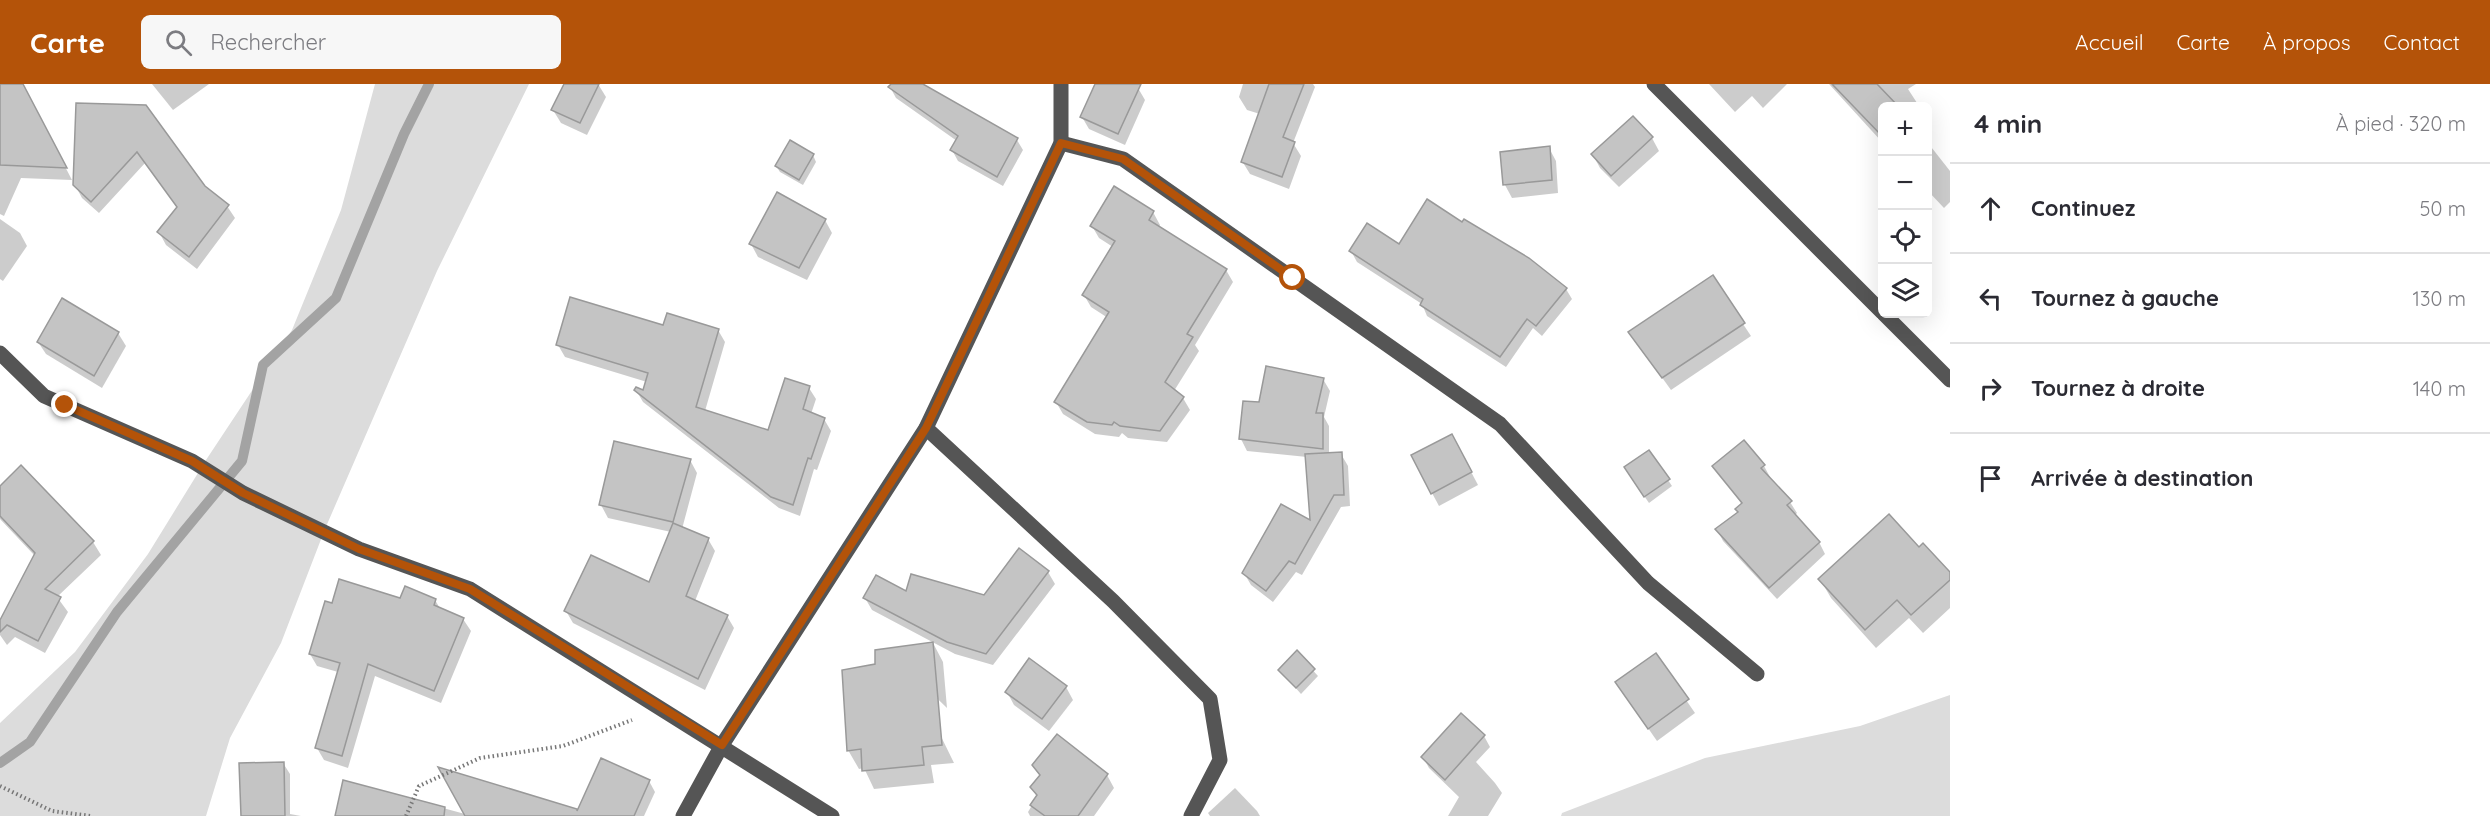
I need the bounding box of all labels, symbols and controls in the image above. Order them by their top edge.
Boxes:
search box [141,15,561,69]
text: Carte [30,25,105,60]
icon: search [162,26,195,59]
text: Rechercher [210,28,326,56]
text: Accueil [2075,29,2144,55]
text: Carte [2177,29,2230,55]
text: À propos [2263,29,2351,55]
text: Contact [2384,29,2460,55]
map controls [1878,102,1932,318]
button: + [1878,102,1932,156]
text: 4 min [1974,107,2042,140]
text: À pied · 320 m [2336,111,2466,136]
button: − [1878,156,1932,210]
icon: ahead [1974,192,2007,225]
text: Continuez [2031,194,2135,222]
text: 50 m [2420,196,2466,221]
button: locate [1878,210,1932,264]
route start [1279,264,1305,290]
button: layers [1878,264,1932,318]
icon: left [1974,282,2007,315]
text: Tournez à gauche [2031,284,2219,312]
text: 130 m [2413,286,2466,311]
icon: right [1974,372,2007,405]
text: Tournez à droite [2031,374,2205,402]
text: 140 m [2413,376,2466,401]
route end [51,391,77,417]
icon: arrive [1974,462,2007,495]
text: Arrivée à destination [2031,464,2253,492]

